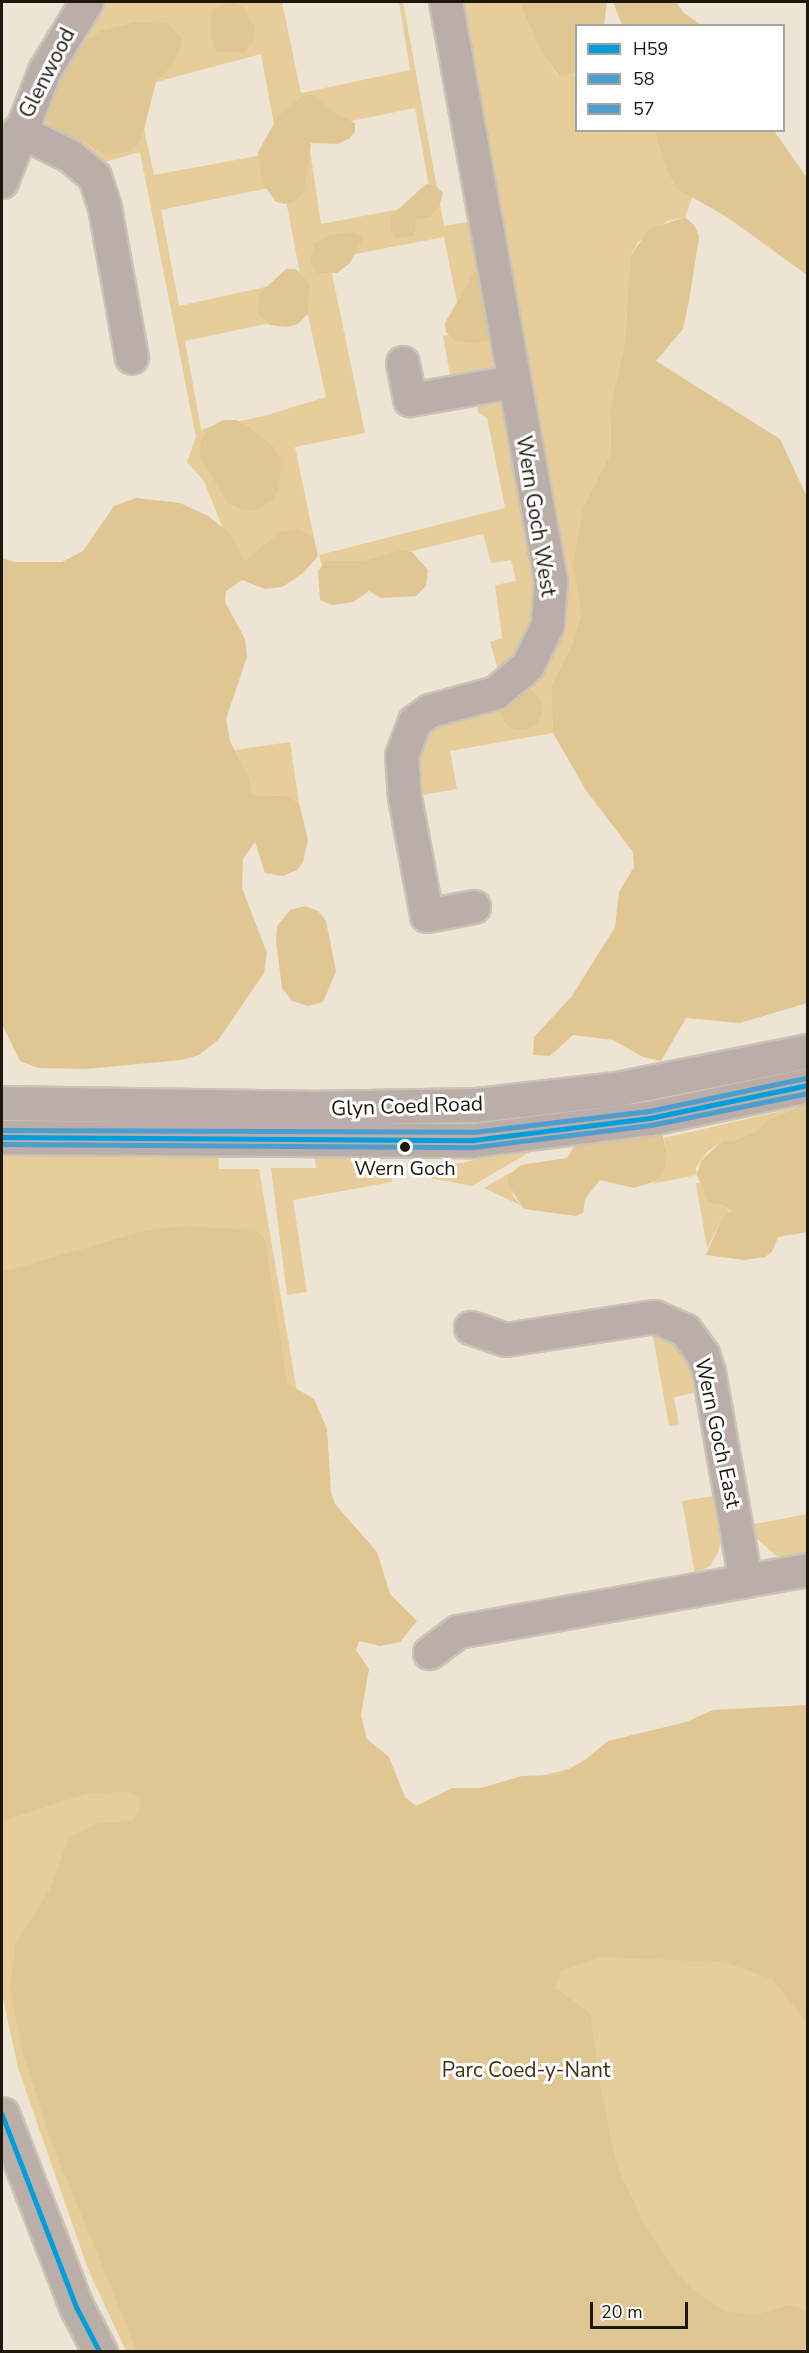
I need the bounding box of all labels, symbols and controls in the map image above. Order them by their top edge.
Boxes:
street label: Glenwood [14,24,80,122]
legend [575,24,785,132]
text: H59 [633,37,668,61]
text: 58 [633,67,655,91]
text: 57 [633,97,655,121]
street label: Wern Goch West [511,434,561,598]
street label: Glyn Coed Road [331,1091,483,1121]
marker: Wern Goch [399,1141,411,1153]
place label: Wern Goch [354,1156,456,1180]
street label: Wern Goch East [690,1356,746,1510]
park label: Parc Coed-y-Nant [442,2057,610,2083]
scale bar [593,2290,690,2328]
text: 20 m [601,2300,643,2324]

